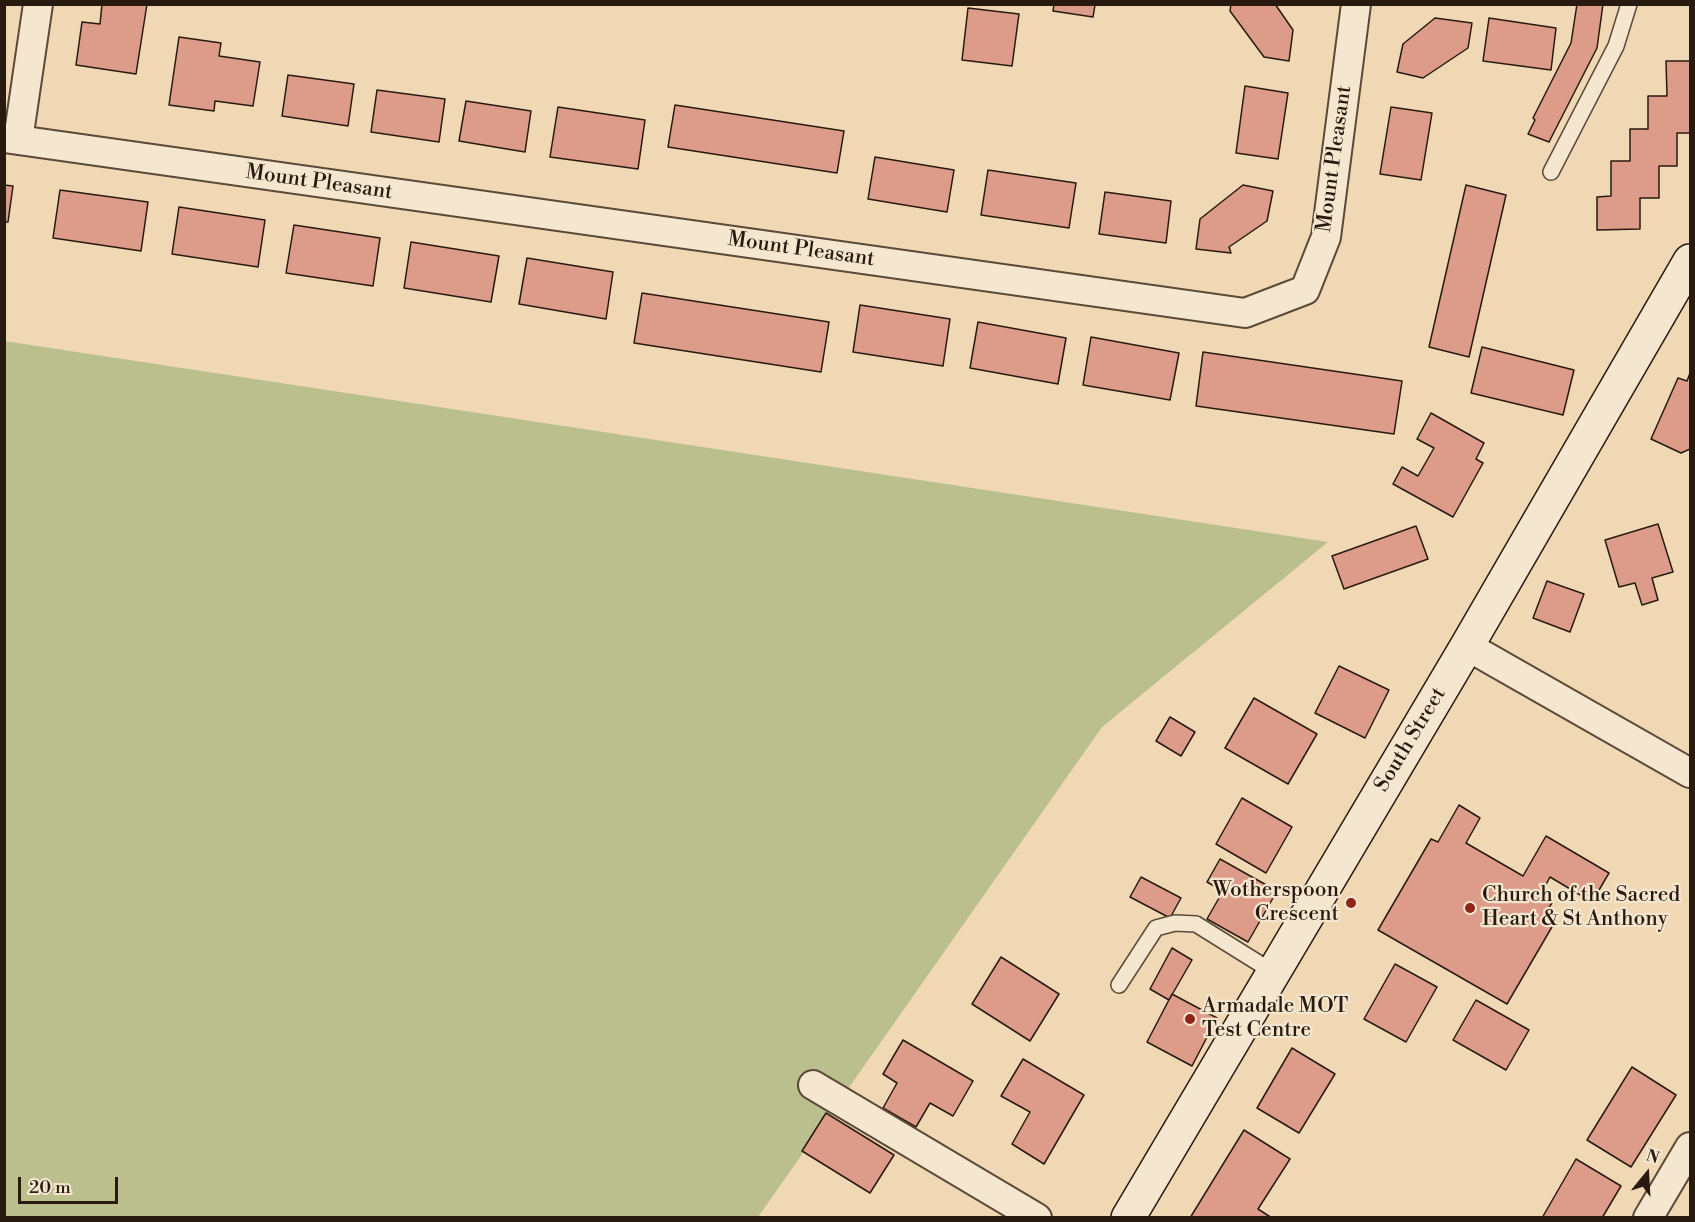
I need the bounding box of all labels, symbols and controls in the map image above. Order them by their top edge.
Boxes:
street label: Mount Pleasant [1312,84,1358,234]
street label: Mount Pleasant [244,160,394,206]
street label: Mount Pleasant [726,227,876,273]
street label: South Street [1370,683,1452,797]
place label: Wotherspoon Crescent [1212,878,1339,928]
place label: Church of the Sacred Heart & St Anthony [1482,883,1680,933]
marker: Wotherspoon Crescent [1344,896,1358,910]
marker: Church of the Sacred Heart & St Anthony [1463,901,1477,915]
place label: Armadale MOT Test Centre [1202,994,1348,1044]
marker: Armadale MOT Test Centre [1183,1012,1197,1026]
north arrow [1617,1144,1677,1204]
text: N [1643,1145,1662,1168]
scale bar [21,1165,122,1203]
text: 20 m [29,1176,71,1199]

